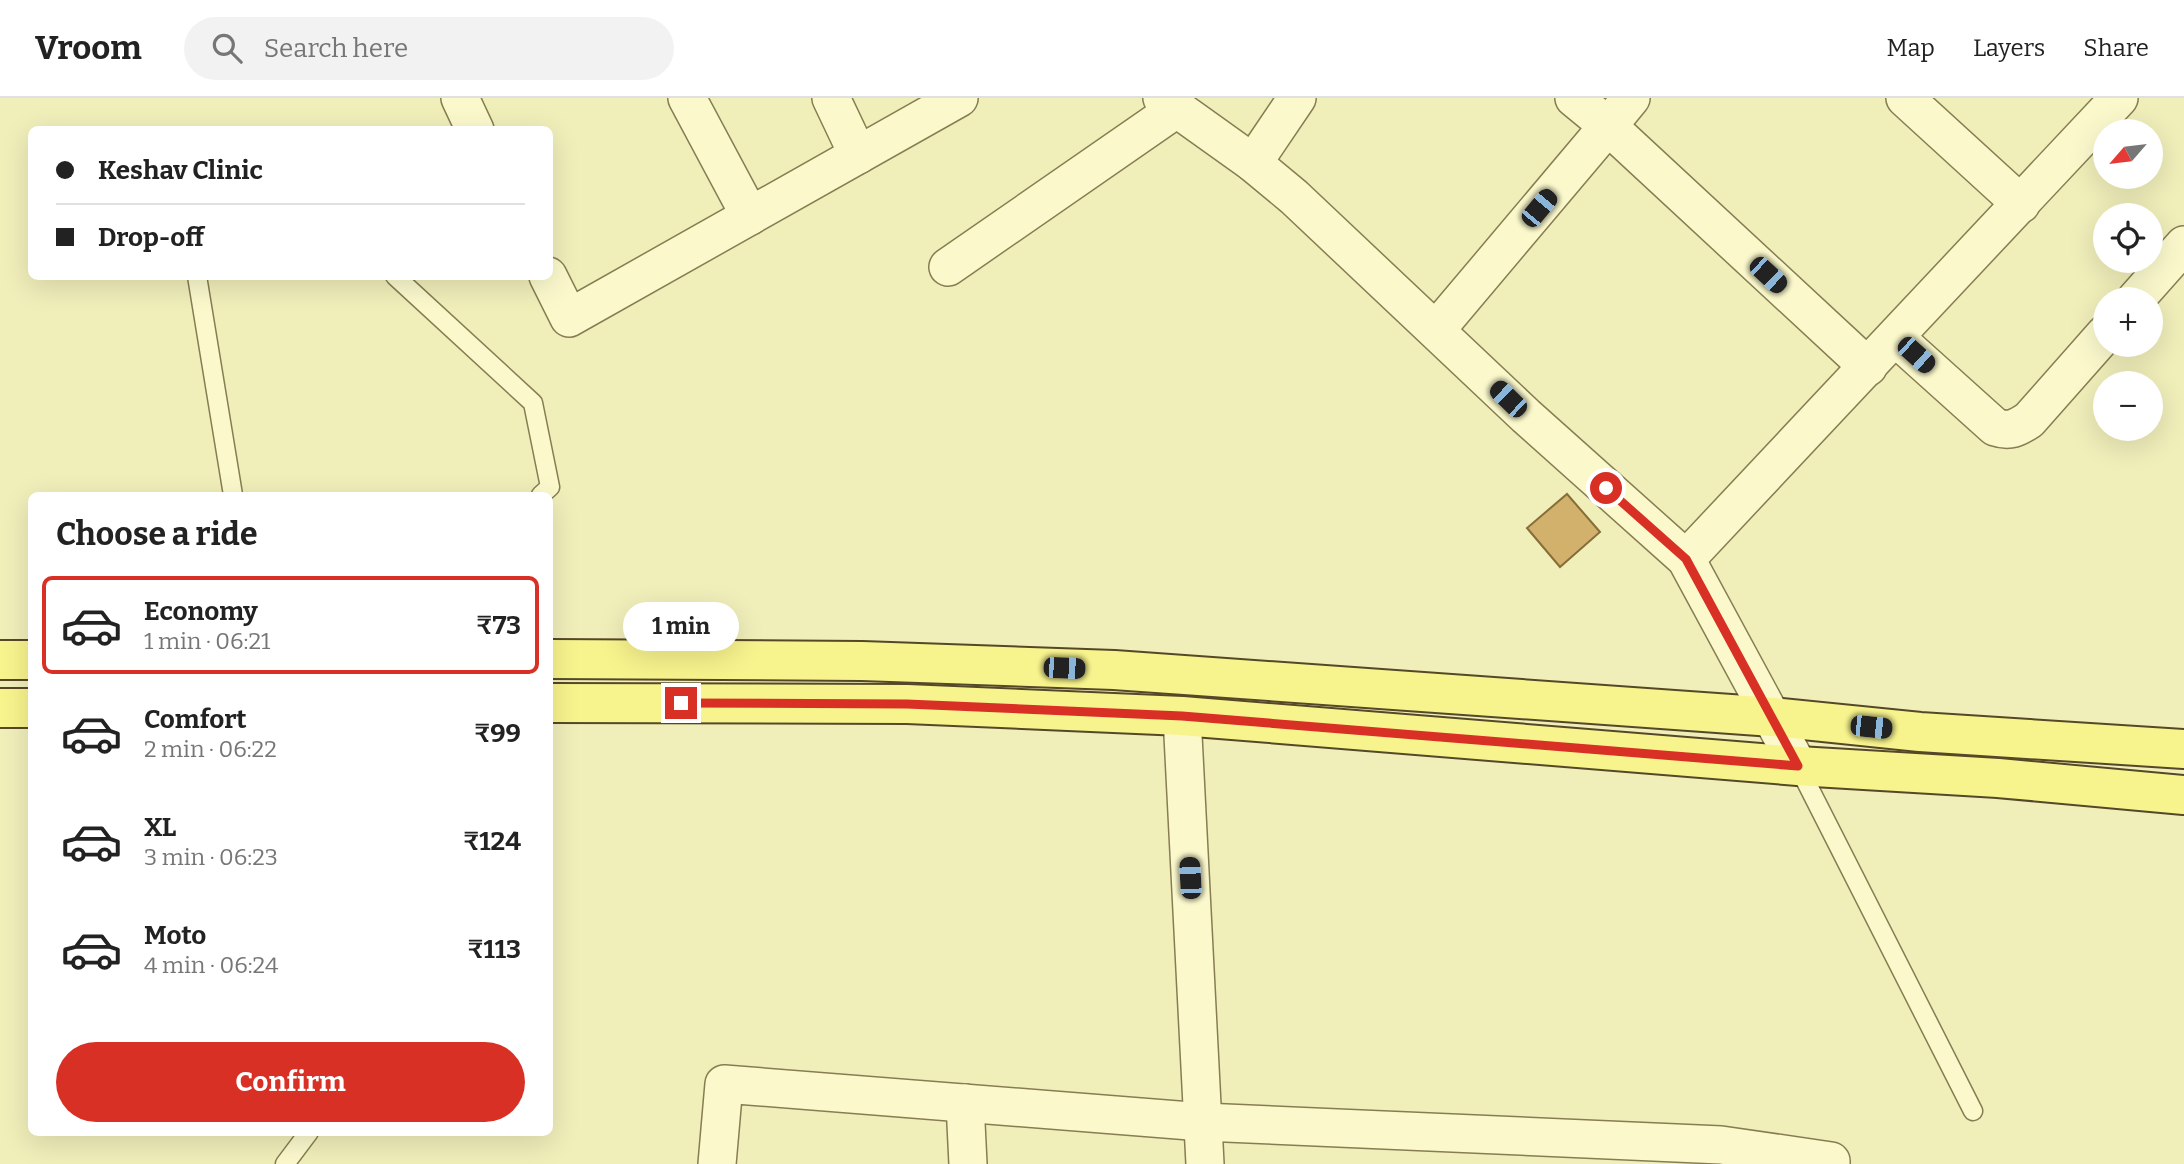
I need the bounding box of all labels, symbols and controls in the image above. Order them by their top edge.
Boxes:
search box [184,17,674,80]
text: Vroom [35,28,142,68]
icon: search [208,29,246,67]
text: Search here [264,33,408,64]
text: Map [1887,34,1935,62]
text: Layers [1973,34,2045,62]
text: Share [2083,34,2149,62]
north arrow [2093,119,2163,189]
map controls [2093,119,2163,441]
text: Keshav Clinic [98,155,263,186]
car [1518,185,1561,231]
button: locate [2093,203,2163,273]
text: Drop-off [98,222,204,253]
car [1746,253,1791,297]
button: + [2093,287,2163,357]
car [1894,333,1939,377]
button: − [2093,371,2163,441]
car [1486,377,1531,421]
route start [1590,472,1622,504]
text: Choose a ride [56,515,257,553]
icon: car [60,594,123,657]
text: Economy [144,596,258,627]
callout: 1 min [623,602,739,650]
text: ₹73 [476,610,521,641]
text: 1 min [652,612,710,640]
text: 1 min · 06:21 [144,627,270,655]
car [1043,657,1086,679]
route end [665,687,697,719]
icon: car [60,702,123,765]
text: Comfort [144,704,247,735]
car [1850,714,1893,740]
text: ₹99 [474,718,521,749]
text: 2 min · 06:22 [144,735,277,763]
icon: car [60,810,123,873]
text: XL [144,812,176,843]
text: ₹124 [463,826,521,857]
text: 3 min · 06:23 [144,843,278,871]
car [1179,856,1202,900]
icon: car [60,918,123,981]
text: Moto [144,920,206,951]
text: ₹113 [467,934,521,965]
text: 4 min · 06:24 [144,951,278,979]
button: Confirm [56,1042,525,1122]

